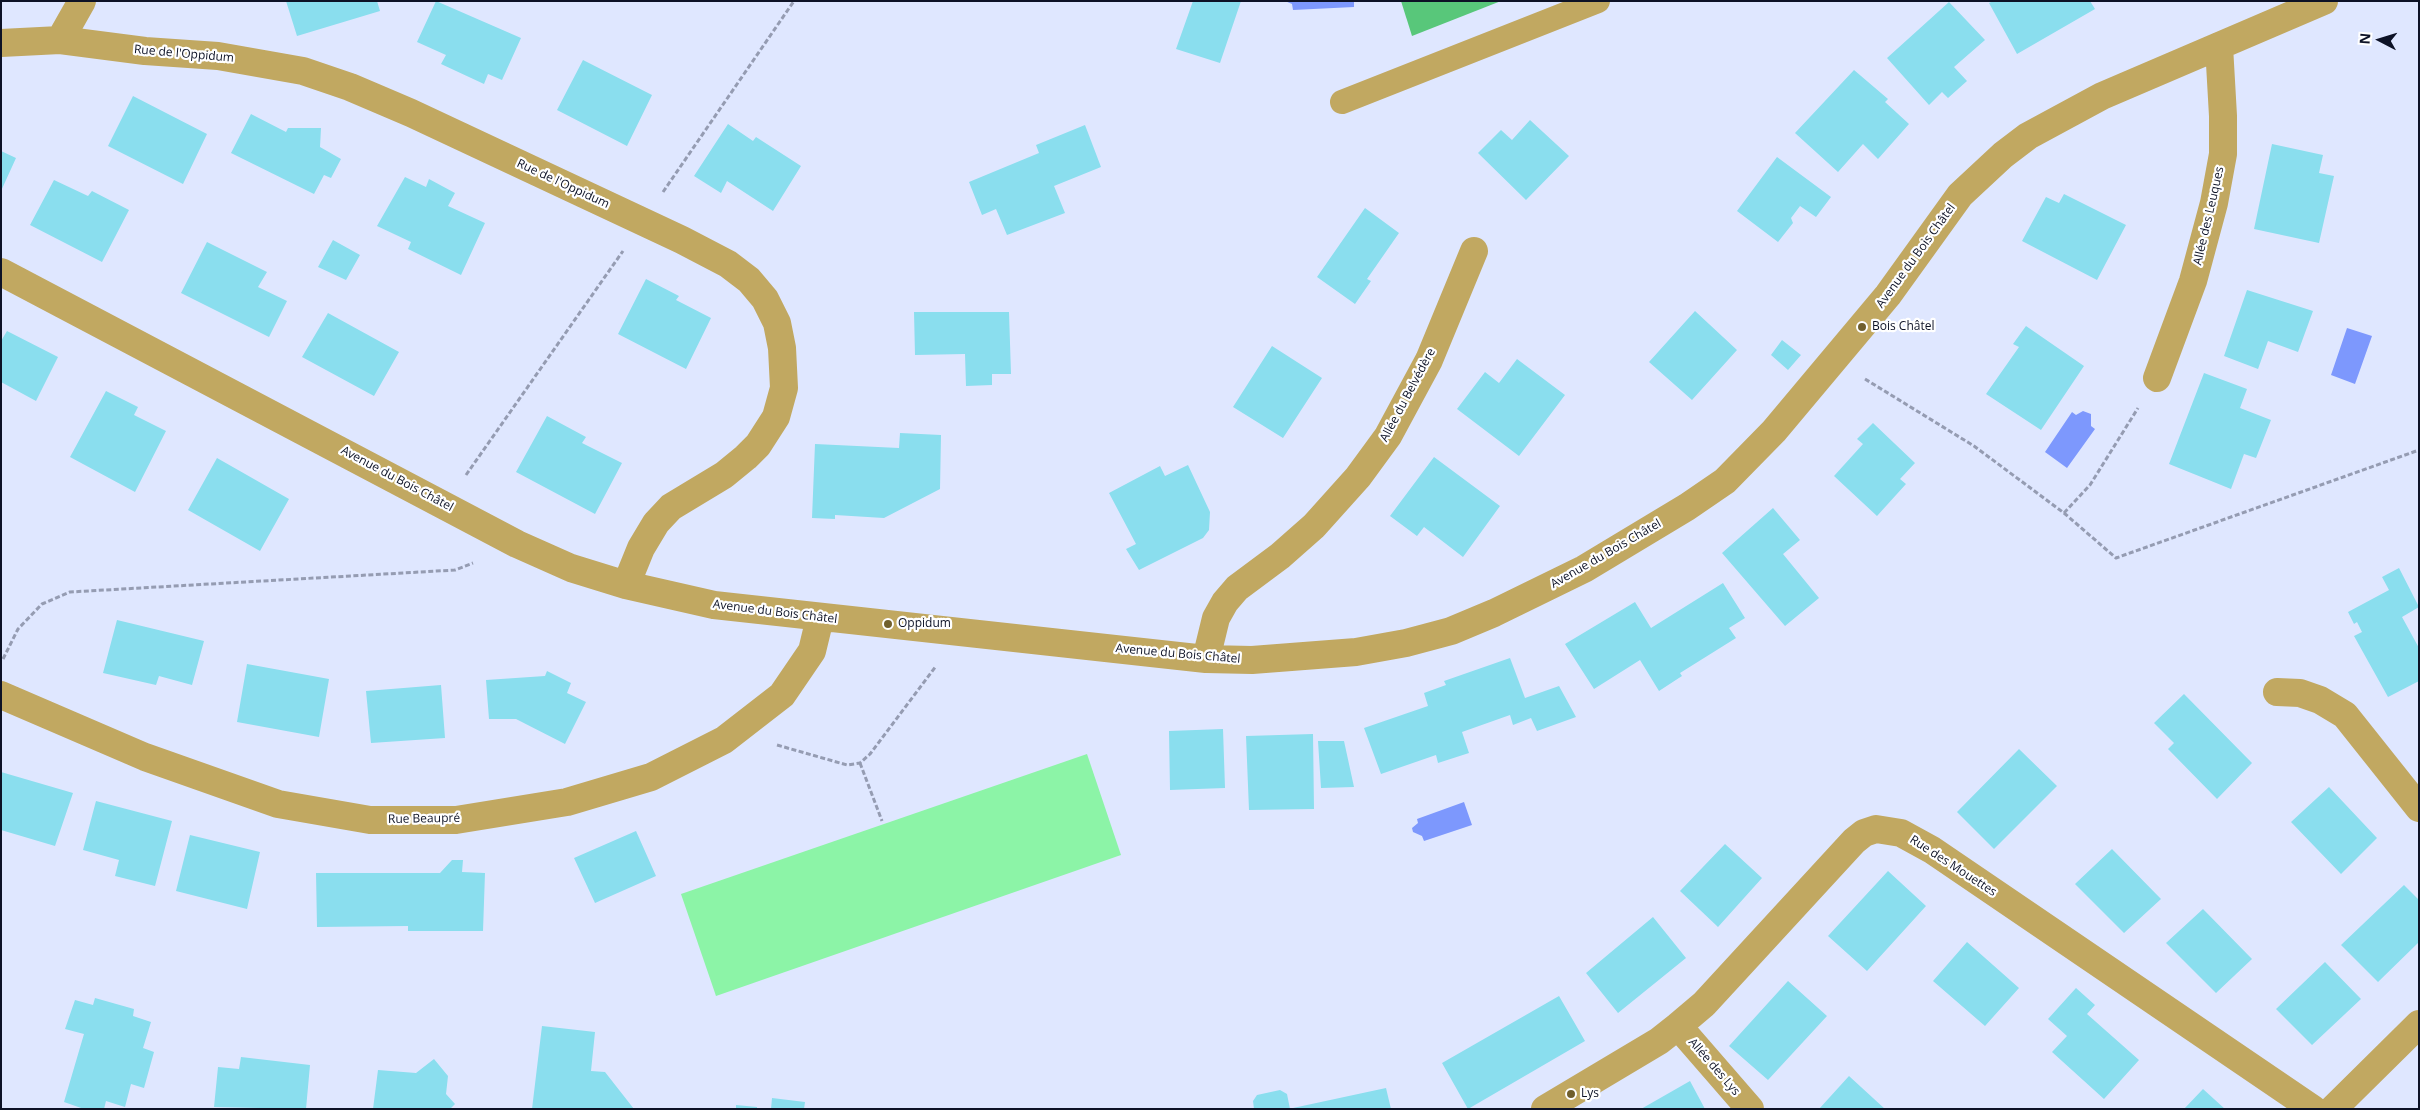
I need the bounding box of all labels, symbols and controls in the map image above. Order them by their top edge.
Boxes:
north arrow [2355,15,2405,65]
text: N [2355,32,2375,45]
street label: Rue de l'Oppidum [133,42,235,66]
street label: Rue de l'Oppidum [514,156,612,212]
street label: Allée des Leuques [2191,165,2227,267]
street label: Avenue du Bois Châtel [1873,201,1959,311]
place label: Bois Châtel [1872,320,1934,334]
marker: Bois Châtel [1856,321,1868,333]
street label: Allée du Belvédère [1377,346,1439,444]
street label: Avenue du Bois Châtel [338,443,456,515]
street label: Avenue du Bois Châtel [1548,516,1664,592]
street label: Avenue du Bois Châtel [712,597,838,627]
place label: Oppidum [898,617,951,631]
marker: Oppidum [882,618,894,630]
street label: Avenue du Bois Châtel [1115,641,1241,667]
street label: Rue Beaupré [388,811,460,827]
street label: Rue des Mouettes [1907,833,1999,899]
street label: Allée des Lys [1685,1035,1743,1099]
place label: Lys [1581,1087,1599,1101]
marker: Lys [1565,1088,1577,1100]

